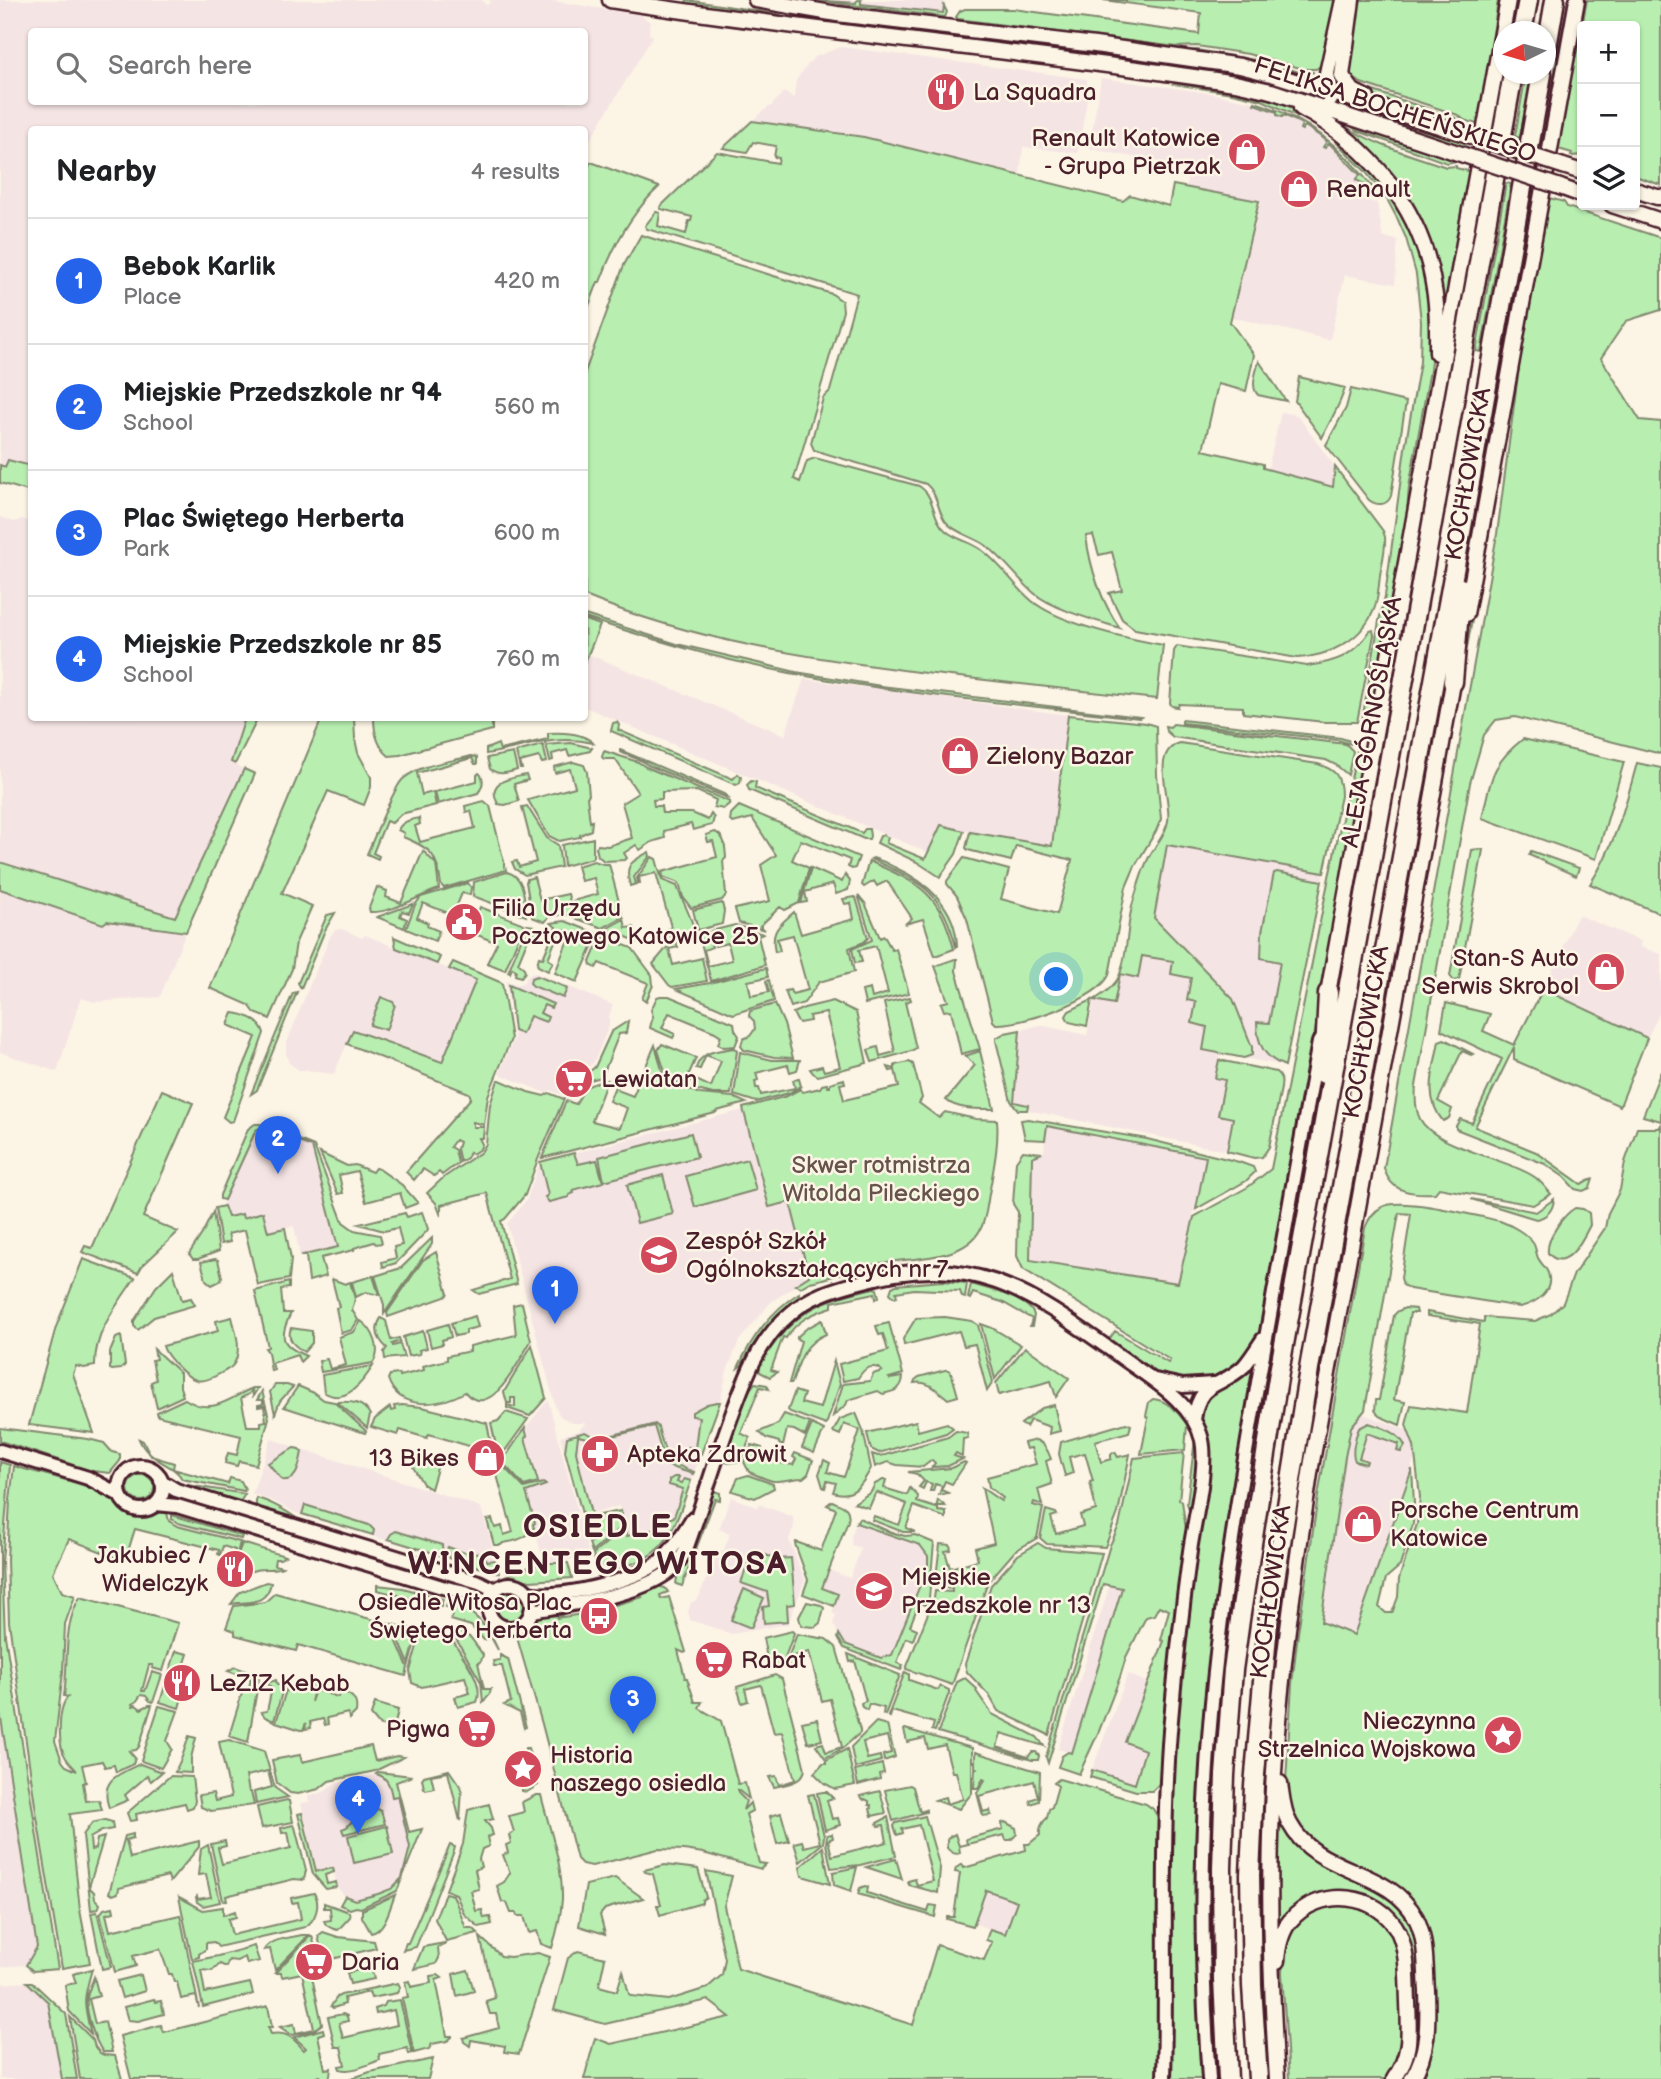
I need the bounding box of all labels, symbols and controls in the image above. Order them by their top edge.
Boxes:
north arrow [1493,21,1556,84]
map controls [1577,21,1640,210]
button: + [1577,21,1640,84]
search box [28,28,588,105]
icon: search [52,48,90,86]
street label: FELIKSA BOCHEŃSKIEGO [1250,50,1540,169]
text: Search here [108,51,252,82]
restaurant icon: La Squadra [925,71,967,113]
place label: La Squadra [973,78,1097,107]
button: − [1577,84,1640,147]
place label: Renault Katowice - Grupa Pietrzak [1031,124,1220,181]
shop icon: Renault Katowice - Grupa Pietrzak [1226,131,1268,173]
button: layers [1577,147,1640,210]
text: Nearby [56,154,156,190]
text: 4 results [471,158,560,186]
shop icon: Renault [1278,168,1320,210]
place label: Renault [1326,175,1411,204]
text: Bebok Karlik [123,252,275,283]
text: 1 [74,267,84,295]
text: 420 m [494,267,560,295]
text: Place [123,283,181,311]
text: Miejskie Przedszkole nr 94 [123,378,442,409]
street label: KOCHŁOWICKA [1439,385,1498,563]
text: 2 [72,393,86,421]
text: 560 m [494,393,560,421]
text: School [123,409,193,437]
text: Plac Świętego Herberta [123,504,405,535]
text: 3 [72,519,86,547]
text: 600 m [494,519,560,547]
text: Park [123,535,169,563]
street label: ALEJA GÓRNOŚLĄSKA [1335,594,1408,850]
text: Miejskie Przedszkole nr 85 [123,630,442,661]
text: 4 [72,645,86,673]
text: 760 m [496,645,560,673]
text: School [123,661,193,689]
shop icon: Zielony Bazar [939,735,981,777]
place label: Zielony Bazar [986,742,1133,771]
place label: Filia Urzędu Pocztowego Katowice 25 [491,894,759,951]
public building icon: Filia Urzędu Pocztowego Katowice 25 [443,901,485,943]
street label: KOCHŁOWICKA [1337,943,1396,1121]
place label: Stan-S Auto Serwis Skrobol [1421,944,1579,1001]
shop icon: Stan-S Auto Serwis Skrobol [1585,951,1627,993]
your location [1039,962,1073,996]
supermarket icon: Lewiatan [553,1058,595,1100]
place label: Lewiatan [601,1065,697,1094]
pin: 2 [255,1116,301,1174]
park label: Skwer rotmistrza Witolda Pileckiego [782,1151,980,1208]
place label: Zespół Szkół Ogólnokształcących nr 7 [685,1227,949,1284]
school or university icon: Zespół Szkół Ogólnokształcących nr 7 [638,1234,680,1276]
pin: 1 [532,1266,578,1324]
pharmacy icon: Apteka Zdrowit [579,1433,621,1475]
shop icon: 13 Bikes [465,1437,507,1479]
place label: Apteka Zdrowit [627,1440,787,1469]
place label: 13 Bikes [369,1444,459,1473]
place label: Porsche Centrum Katowice [1390,1496,1579,1553]
street label: KOCHŁOWICKA [1244,1503,1298,1681]
shop icon: Porsche Centrum Katowice [1342,1503,1384,1545]
district label: OSIEDLE WINCENTEGO WITOSA [408,1508,788,1584]
place label: Jakubiec / Widelczyk [94,1541,208,1598]
restaurant icon: Jakubiec / Widelczyk [214,1548,256,1590]
place label: Miejskie Przedszkole nr 13 [901,1563,1091,1620]
school or university icon: Miejskie Przedszkole nr 13 [853,1570,895,1612]
place label: Osiedle Witosa Plac Świętego Herberta [358,1588,572,1645]
bus stop icon: Osiedle Witosa Plac Świętego Herberta [578,1595,620,1637]
supermarket icon: Rabat [693,1639,735,1681]
place label: Rabat [741,1646,807,1675]
restaurant icon: LeZIZ Kebab [161,1662,203,1704]
place label: LeZIZ Kebab [209,1669,350,1698]
pin: 3 [610,1676,656,1734]
place label: Nieczynna Strzelnica Wojskowa [1258,1707,1476,1764]
supermarket icon: Pigwa [456,1708,498,1750]
place icon: Nieczynna Strzelnica Wojskowa [1482,1714,1524,1756]
place label: Pigwa [386,1715,450,1744]
place label: Historia naszego osiedla [550,1741,726,1798]
place icon: Historia naszego osiedla [502,1748,544,1790]
pin: 4 [335,1776,381,1834]
supermarket icon: Daria [293,1941,335,1983]
place label: Daria [341,1948,400,1977]

